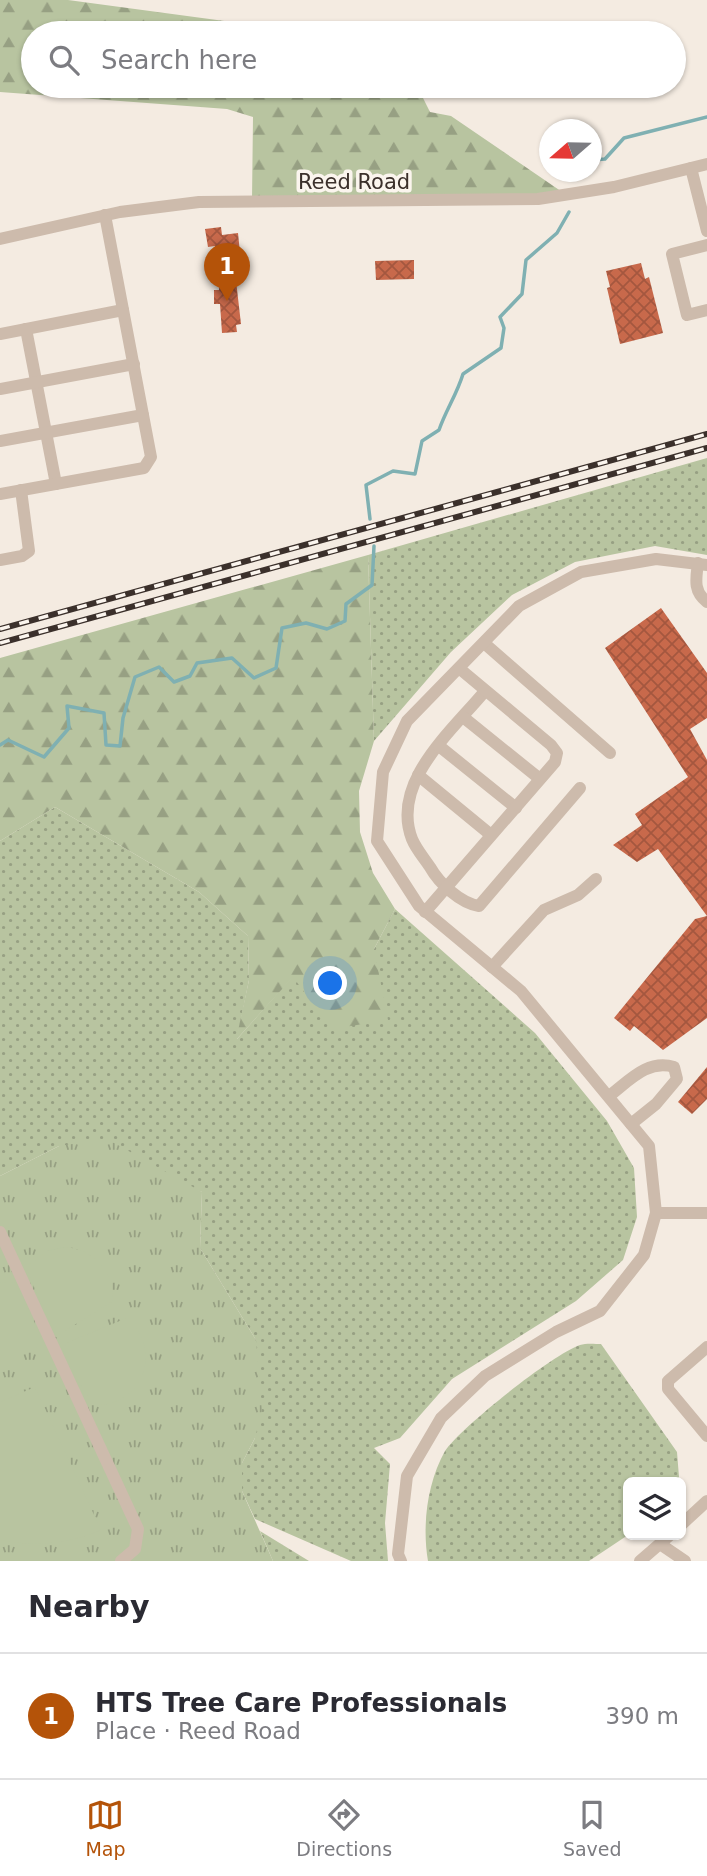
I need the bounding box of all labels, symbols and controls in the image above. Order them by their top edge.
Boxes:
search box [21,21,686,98]
icon: search [45,41,83,79]
text: Search here [101,45,257,75]
north arrow [539,119,602,182]
street label: Reed Road [298,170,410,194]
pin: 1 [204,243,250,301]
your location [313,966,347,1000]
map controls [623,1477,686,1540]
button: layers [623,1477,686,1540]
text: Nearby [28,1589,150,1624]
text: HTS Tree Care Professionals [95,1688,507,1718]
text: 1 [43,1703,59,1729]
text: 390 m [605,1703,679,1729]
text: Place · Reed Road [95,1718,301,1744]
tab: Map [85,1796,126,1860]
tab: Directions [296,1796,392,1860]
tab: Saved [563,1796,622,1860]

